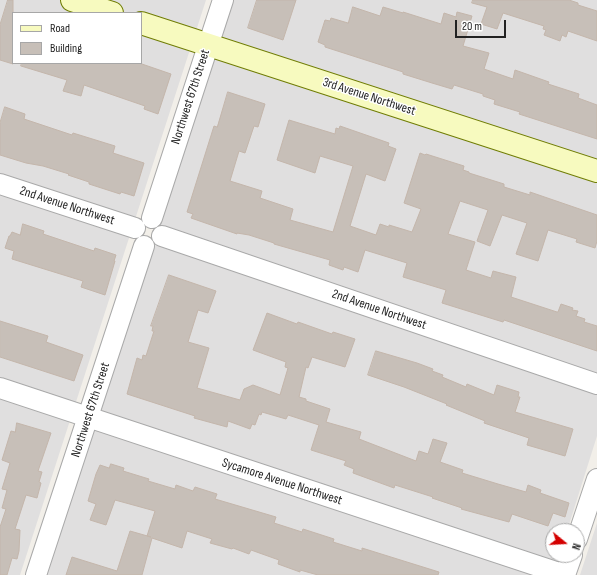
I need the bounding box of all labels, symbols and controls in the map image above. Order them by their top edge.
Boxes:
legend [12,12,142,64]
scale bar [457,12,508,38]
text: 20 m [462,19,482,34]
text: Road [50,21,70,36]
text: Building [50,41,82,56]
street label: Northwest 67th Street [168,48,214,146]
street label: 3rd Avenue Northwest [321,75,417,119]
street label: 2nd Avenue Northwest [18,183,116,229]
street label: 2nd Avenue Northwest [330,287,428,333]
street label: Northwest 67th Street [68,361,114,459]
street label: Sycamore Avenue Northwest [220,455,344,509]
north arrow [545,523,585,563]
text: N [569,542,583,551]

